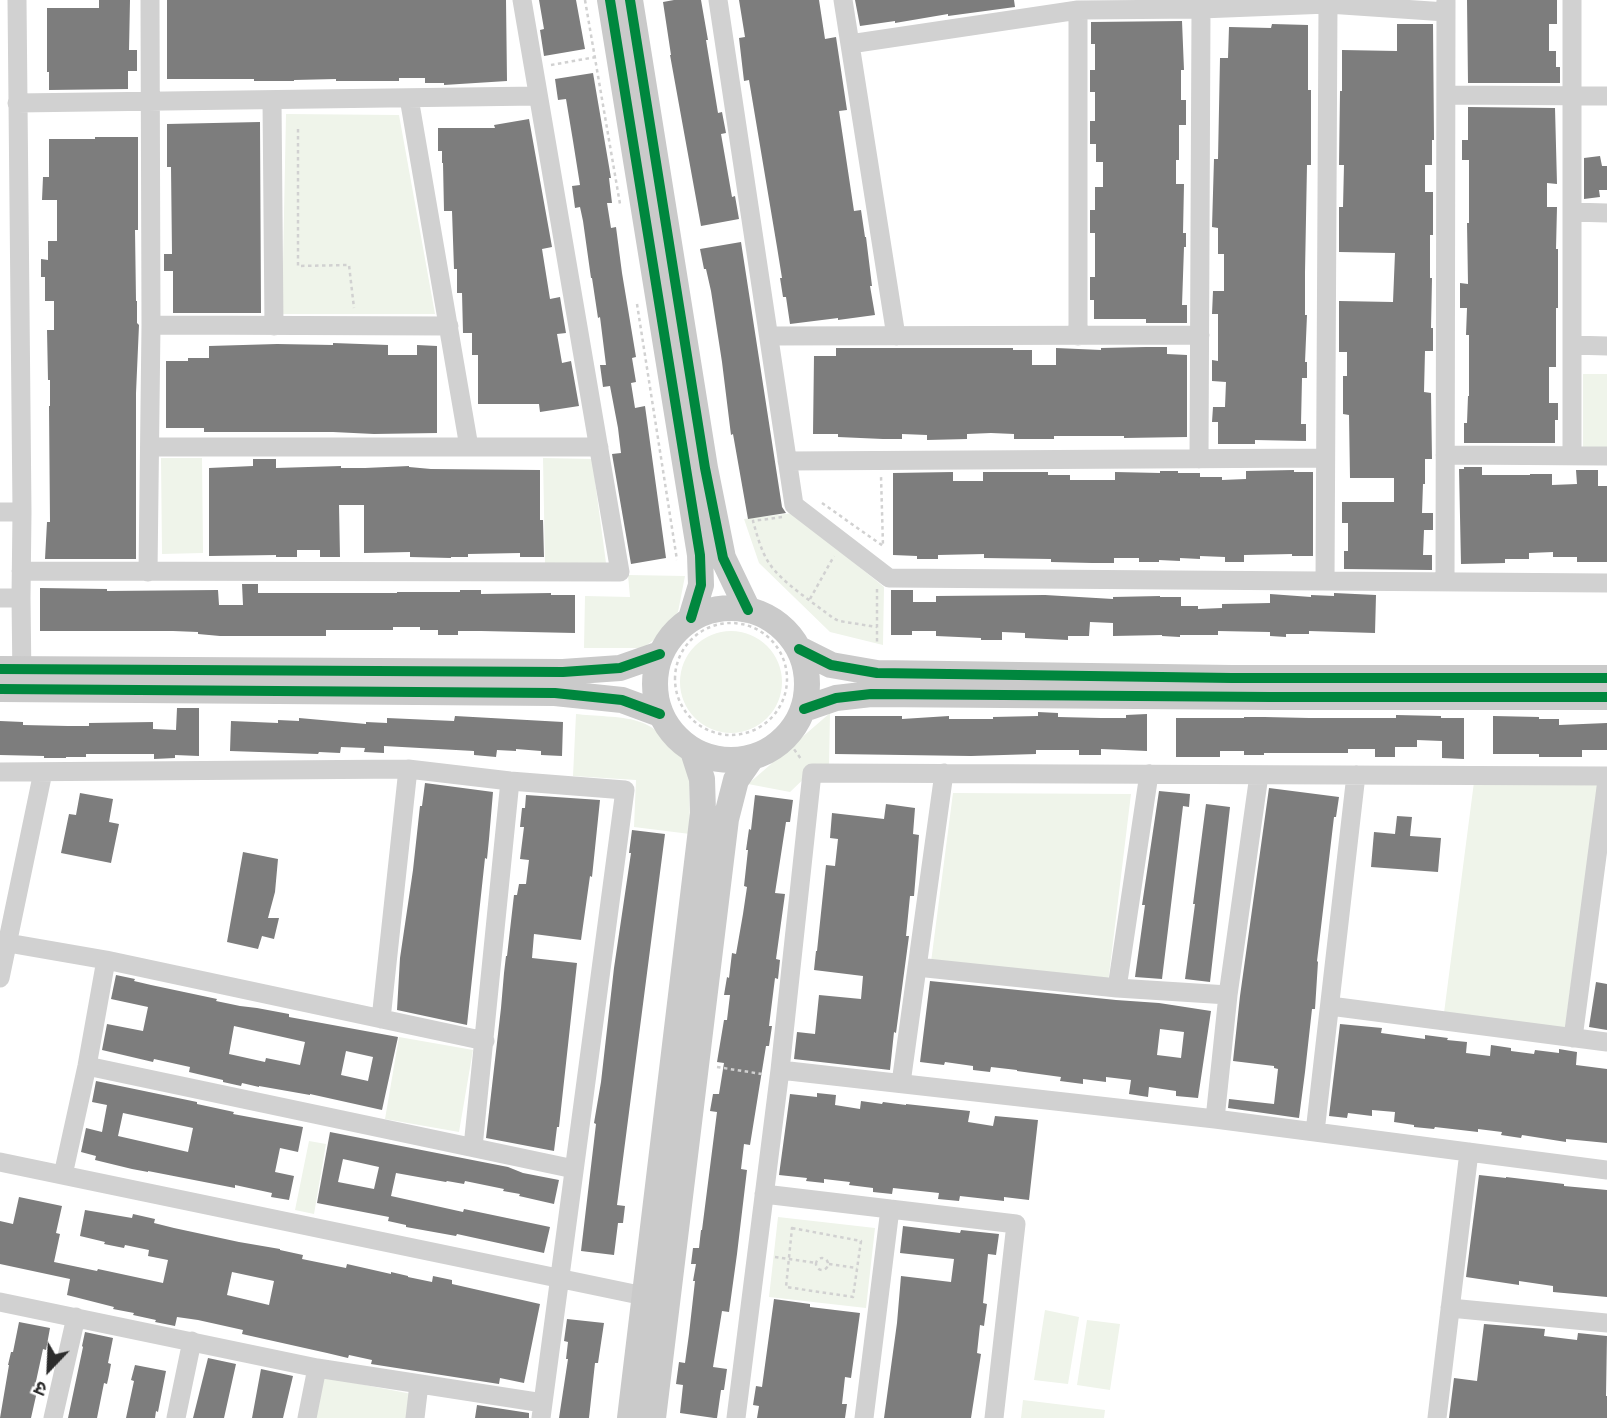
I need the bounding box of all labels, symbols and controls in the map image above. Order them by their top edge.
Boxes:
north arrow [14,1334,84,1404]
text: उ [31,1376,50,1401]

